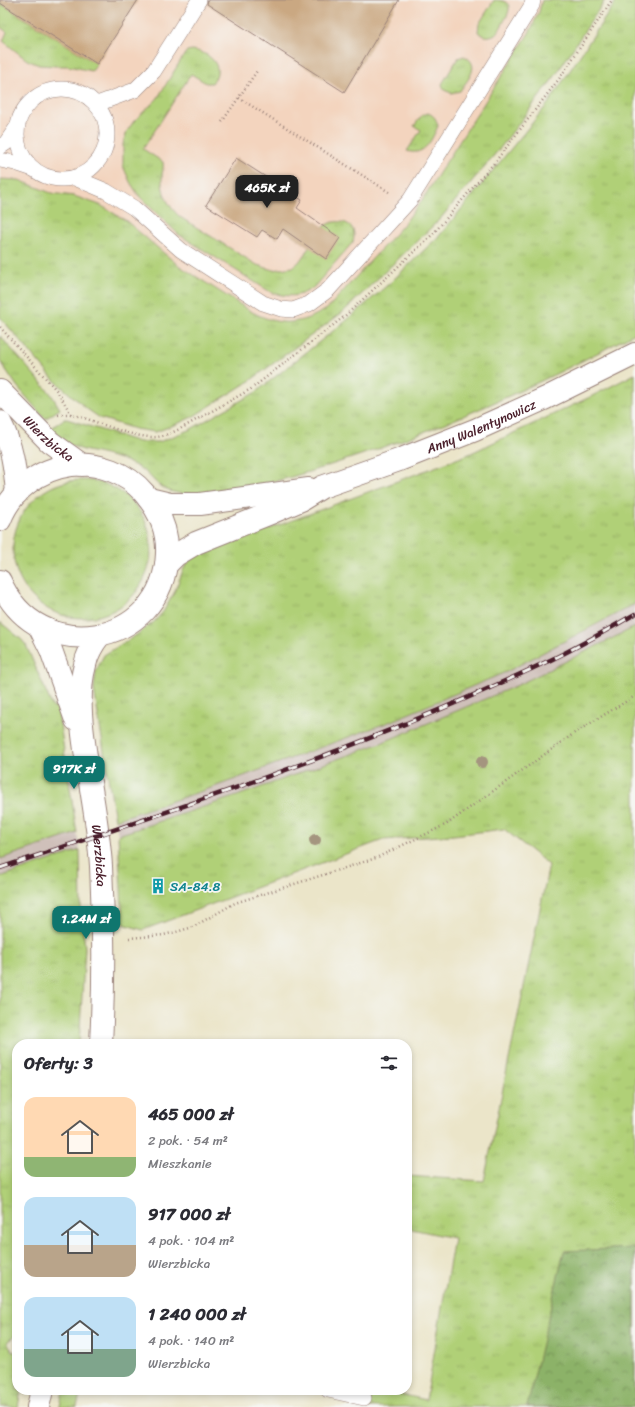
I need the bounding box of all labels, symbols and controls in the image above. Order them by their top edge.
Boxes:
pin: 465K zł [230,175,304,209]
text: 465K zł [244,176,290,199]
street label: Anny Walentynowicz [422,392,540,460]
street label: Wierzbicka [18,409,80,468]
pin: 917K zł [37,756,111,790]
text: 917K zł [53,757,95,780]
street label: Wierzbicka [85,823,113,888]
place label: SA-84.8 [170,875,221,898]
building icon: SA-84.8 [149,877,167,895]
pin: 1.24M zł [45,906,127,940]
text: 1.24M zł [61,907,111,930]
text: Oferty: 3 [24,1048,93,1078]
icon: filters [378,1052,400,1074]
text: 465 000 zł [148,1099,233,1129]
icon: home [56,1113,104,1161]
text: 2 pok. · 54 m² [148,1129,228,1152]
text: Mieszkanie [148,1152,212,1175]
text: 917 000 zł [148,1199,230,1229]
icon: home [56,1213,104,1261]
text: 4 pok. · 104 m² [148,1229,234,1252]
text: Wierzbicka [148,1252,210,1275]
text: 1 240 000 zł [148,1299,246,1329]
icon: home [56,1313,104,1361]
text: 4 pok. · 140 m² [148,1329,234,1352]
text: Wierzbicka [148,1352,210,1375]

